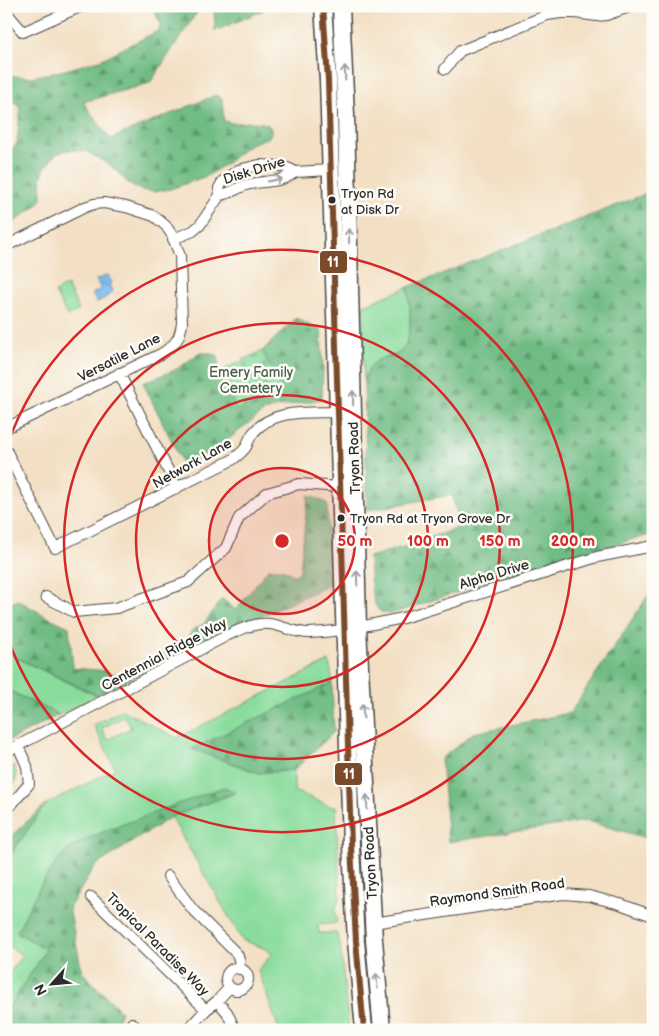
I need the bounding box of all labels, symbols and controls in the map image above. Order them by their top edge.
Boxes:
one-way arrow [340,66,349,82]
street label: Disk Drive [221,153,287,188]
one-way arrow [267,175,283,184]
place label: Tryon Rd at Disk Dr [341,186,399,218]
marker: Tryon Rd at Disk Dr [327,195,337,205]
one-way arrow [344,228,354,244]
line badge: 11 [319,250,348,274]
text: 11 [327,254,339,271]
street label: Versatile Lane [75,329,163,385]
park label: Emery Family Cemetery [209,364,294,397]
one-way arrow [348,391,358,407]
street label: Tryon Road [345,421,364,495]
street label: Network Lane [150,435,235,492]
place label: Tryon Rd at Tryon Grove Dr [350,511,510,527]
marker: Tryon Rd at Tryon Grove Dr [336,513,346,523]
centre of rings [273,532,291,550]
text: 50 m [338,532,373,551]
text: 100 m [407,532,449,551]
text: 150 m [479,532,521,551]
text: 200 m [551,532,595,551]
street label: Alpha Drive [457,556,531,593]
one-way arrow [353,571,362,587]
street label: Centennial Ridge Way [99,614,230,695]
one-way arrow [358,703,367,719]
line badge: 11 [334,762,363,786]
text: 11 [343,766,355,783]
one-way arrow [362,794,371,810]
street label: Tryon Road [360,826,381,900]
street label: Raymond Smith Road [428,875,566,910]
street label: Tropical Paradise Way [103,889,213,1000]
north arrow [28,958,78,1008]
one-way arrow [372,973,382,989]
text: N [31,981,51,998]

